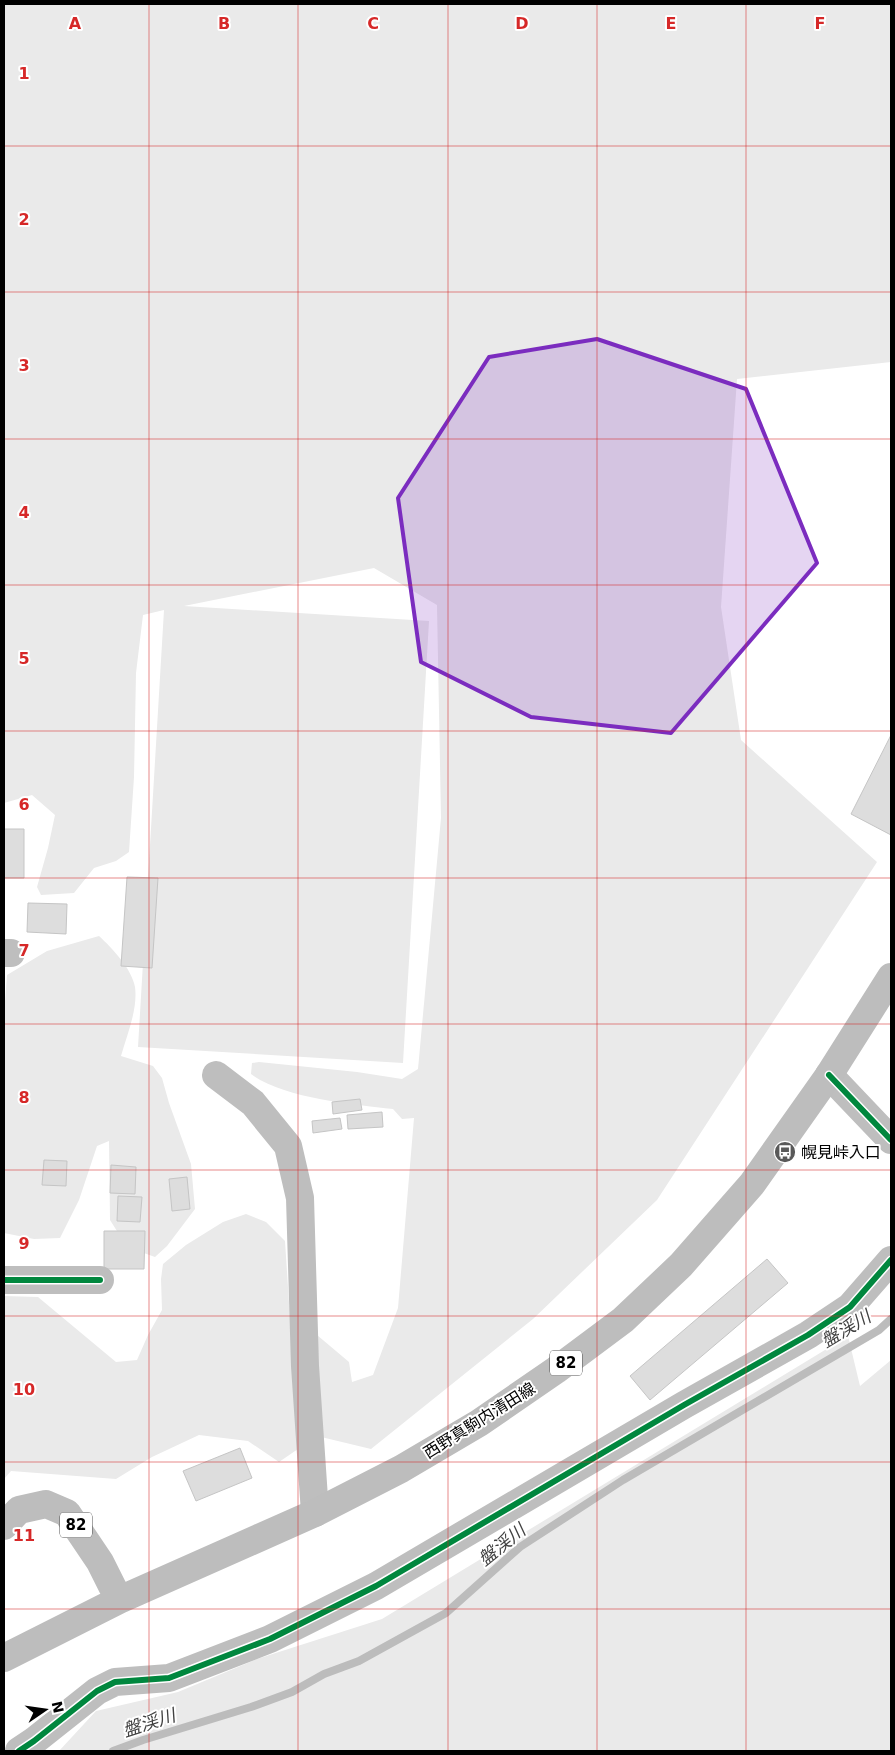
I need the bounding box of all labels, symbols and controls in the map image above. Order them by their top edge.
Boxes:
text: A [69,14,82,33]
text: B [218,14,230,33]
text: C [367,14,379,33]
text: D [515,14,529,33]
text: E [666,14,676,33]
text: F [815,14,825,33]
text: 1 [18,64,30,83]
text: 2 [18,210,30,229]
text: 3 [18,356,30,375]
text: 4 [18,503,30,522]
text: 5 [18,649,30,668]
text: 6 [18,795,30,814]
text: 7 [18,941,30,960]
text: 8 [18,1088,30,1107]
bus stop icon: 幌見峠入口 [773,1140,797,1164]
place label: 幌見峠入口 [801,1143,881,1162]
text: 9 [18,1234,30,1253]
water label: 盤渓川 [817,1305,876,1351]
road number: 82 [550,1350,582,1376]
street label: 西野真駒内清田線 [420,1378,539,1462]
text: 10 [13,1380,35,1399]
road number: 82 [60,1512,92,1538]
water label: 盤渓川 [474,1518,531,1570]
text: 11 [13,1526,35,1545]
north arrow [20,1685,70,1735]
text: N [49,1700,67,1715]
water label: 盤渓川 [120,1704,180,1741]

